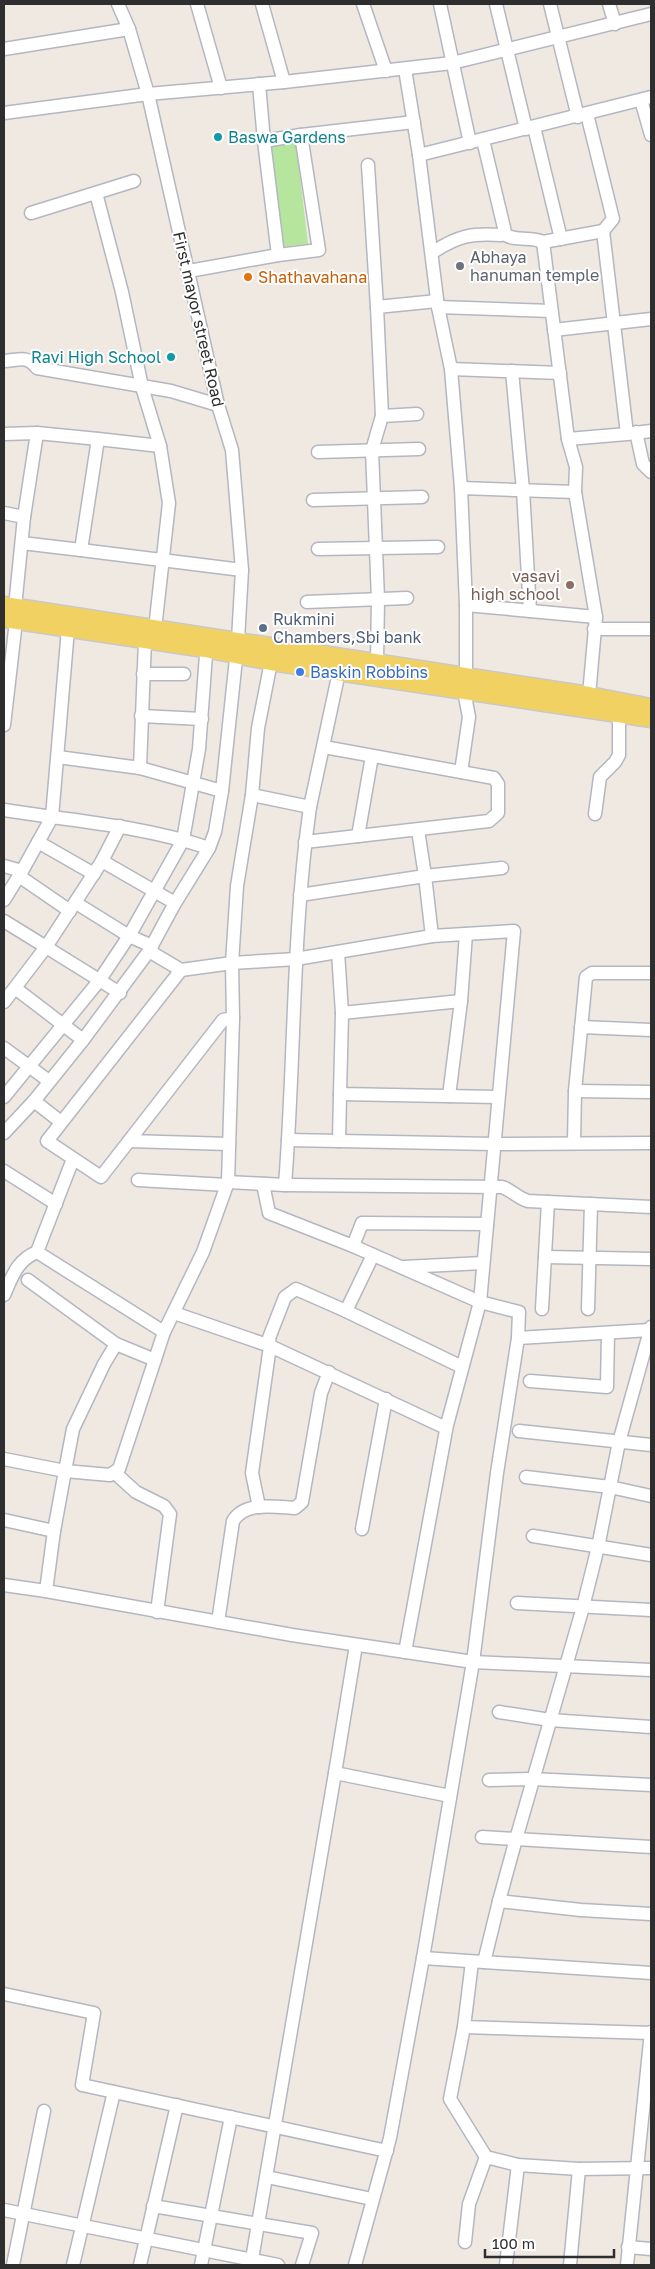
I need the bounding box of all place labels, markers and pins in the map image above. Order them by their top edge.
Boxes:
place label: Baswa Gardens [228,127,346,147]
marker: Baswa Gardens [212,131,224,143]
place label: Abhaya hanuman temple [470,247,599,285]
marker: Abhaya hanuman temple [454,260,466,272]
place label: Shathavahana [258,267,367,287]
marker: Shathavahana [242,271,254,283]
place label: Ravi High School [31,347,161,367]
marker: Ravi High School [165,351,177,363]
place label: vasavi high school [471,566,560,604]
marker: vasavi high school [564,579,576,591]
place label: Rukmini Chambers,Sbi bank [273,609,422,647]
marker: Rukmini Chambers,Sbi bank [257,622,269,634]
place label: Baskin Robbins [310,662,428,682]
marker: Baskin Robbins [294,666,306,678]

